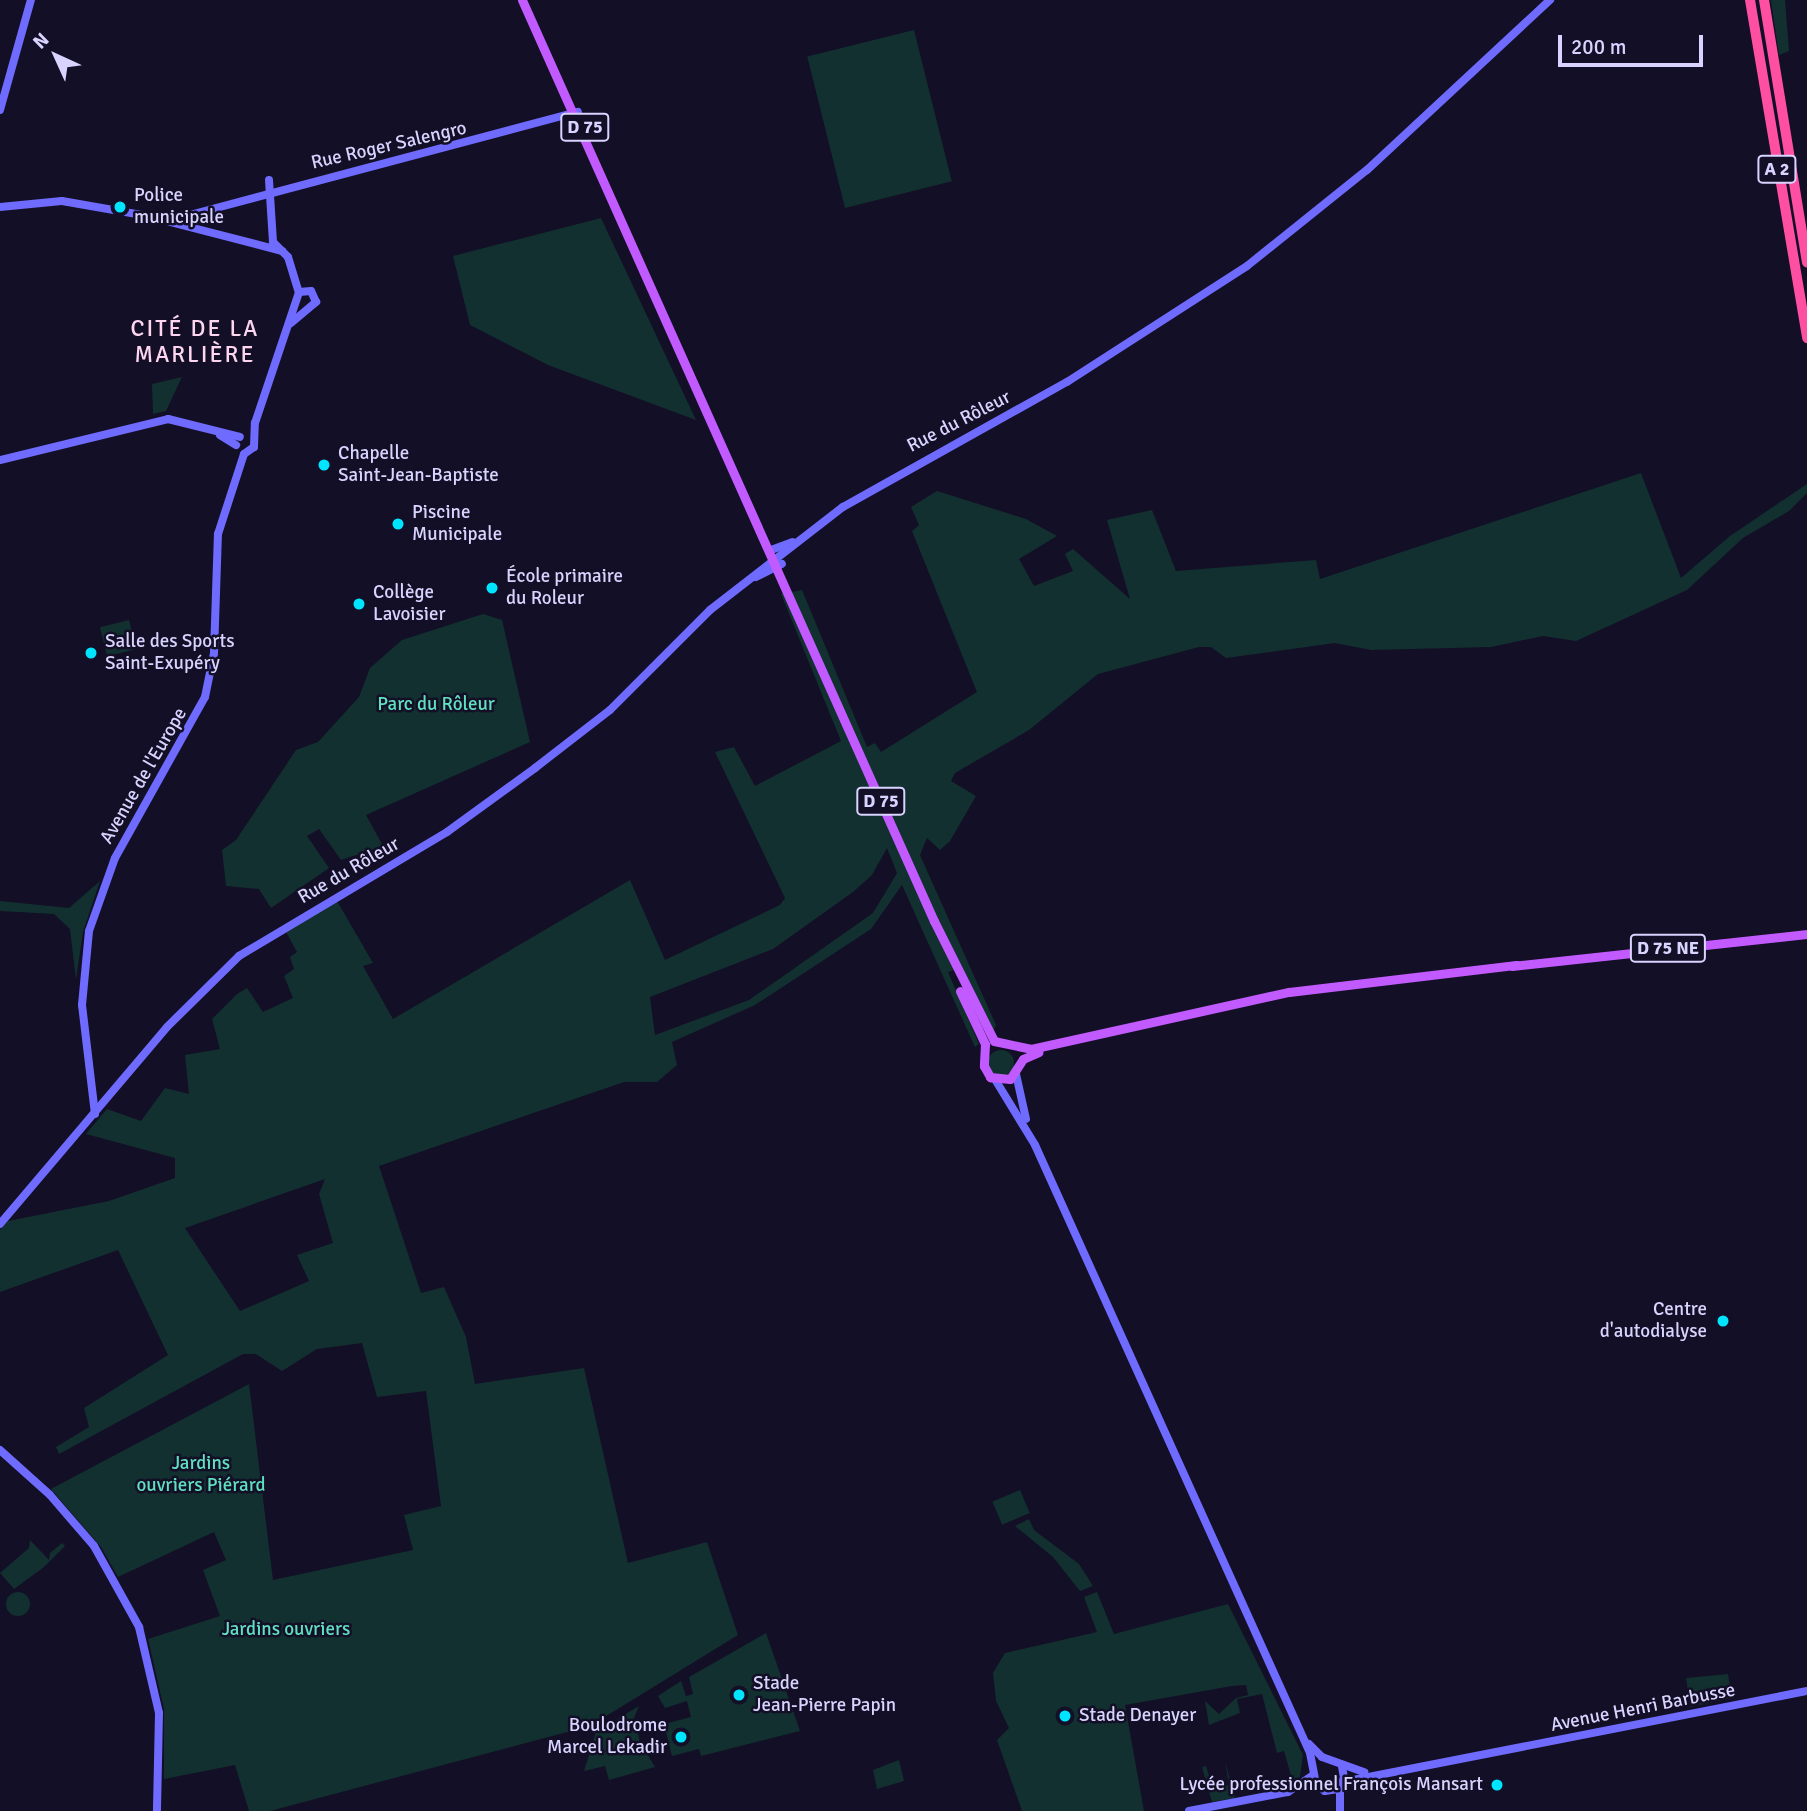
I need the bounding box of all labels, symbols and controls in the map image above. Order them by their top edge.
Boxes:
north arrow [21,21,91,91]
scale bar [1562,21,1707,65]
text: N [28,28,54,54]
text: 200 m [1571,34,1626,60]
road number: D 75 [559,112,611,142]
street label: Rue Roger Salengro [309,117,469,175]
road number: A 2 [1756,154,1798,184]
place label: Police municipale [134,185,224,229]
marker: Police municipale [112,199,128,215]
district label: CITÉ DE LA MARLIÈRE [132,315,258,369]
street label: Rue du Rôleur [903,386,1015,458]
place label: Chapelle Saint-Jean-Baptiste [338,443,499,487]
marker: Chapelle Saint-Jean-Baptiste [316,457,332,473]
place label: Piscine Municipale [412,502,502,546]
marker: Piscine Municipale [390,516,406,532]
place label: École primaire du Roleur [506,566,623,610]
marker: École primaire du Roleur [484,580,500,596]
place label: Collège Lavoisier [373,582,445,626]
marker: Collège Lavoisier [351,596,367,612]
place label: Salle des Sports Saint-Exupéry [105,631,235,675]
marker: Salle des Sports Saint-Exupéry [83,645,99,661]
park label: Parc du Rôleur [377,694,495,716]
street label: Avenue de l'Europe [96,704,192,848]
road number: D 75 [855,786,907,816]
street label: Rue du Rôleur [294,833,404,909]
road number: D 75 NE [1630,933,1706,962]
place label: Centre d'autodialyse [1600,1299,1707,1343]
marker: Centre d'autodialyse [1713,1311,1733,1331]
park label: Jardins ouvriers Piérard [136,1453,266,1497]
park label: Jardins ouvriers [222,1619,350,1641]
place label: Stade Jean-Pierre Papin [753,1673,896,1717]
street label: Avenue Henri Barbusse [1549,1679,1737,1737]
marker: Stade Jean-Pierre Papin [731,1687,747,1703]
place label: Stade Denayer [1079,1705,1196,1727]
marker: Stade Denayer [1057,1708,1073,1724]
place label: Boulodrome Marcel Lekadir [547,1715,667,1759]
marker: Boulodrome Marcel Lekadir [673,1729,689,1745]
place label: Lycée professionnel François Mansart [1179,1774,1483,1796]
marker: Lycée professionnel François Mansart [1489,1777,1505,1793]

